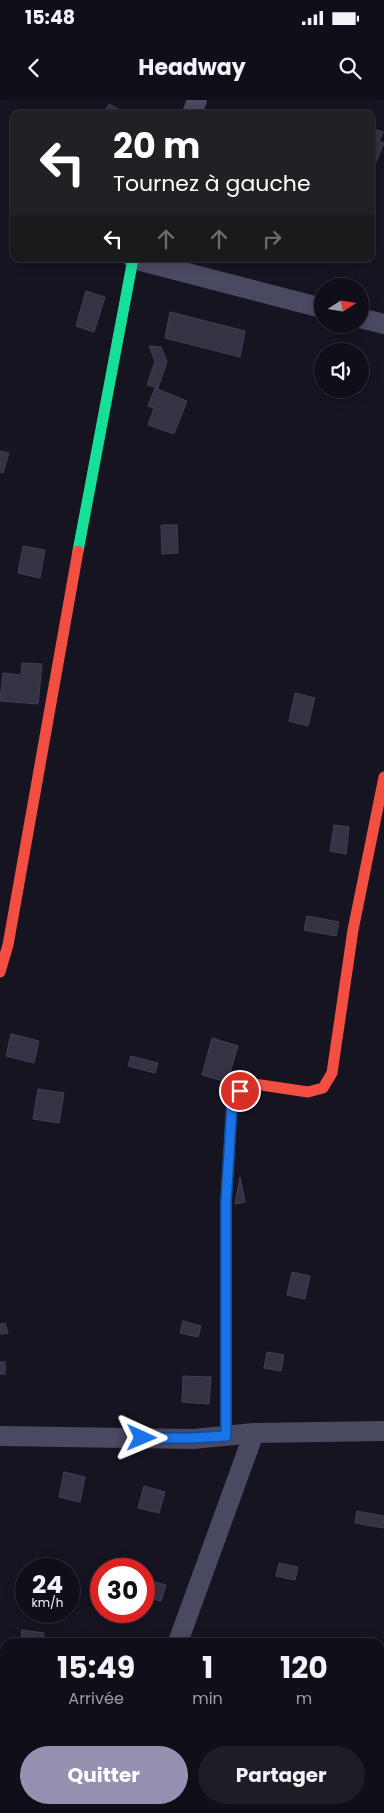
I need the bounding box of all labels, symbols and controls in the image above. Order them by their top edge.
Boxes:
text: 15:48 [25,4,75,31]
text: Headway [138,52,246,83]
icon: back [20,54,48,82]
icon: search [336,54,364,82]
text: 20 m [113,121,200,170]
icon: left [30,130,95,195]
text: Tournez à gauche [113,168,311,199]
icon: left [99,225,127,253]
icon: ahead [152,225,180,253]
icon: ahead [205,225,233,253]
icon: right [258,225,286,253]
north arrow [314,278,369,332]
map controls [314,278,369,398]
button: sound [314,343,369,398]
pin [219,1070,261,1112]
icon: arrive [226,1077,254,1105]
position arrow [115,1411,167,1463]
speed limit sign: 30 [90,1558,155,1623]
text: 24 [32,1567,63,1602]
text: km/h [32,1594,63,1611]
text: 15:49 [57,1646,135,1689]
text: 1 [202,1646,213,1689]
text: 120 [280,1646,328,1689]
text: Arrivée [68,1687,124,1710]
text: min [192,1687,223,1710]
text: m [296,1687,312,1710]
button: Quitter [20,1746,188,1804]
button: Partager [198,1746,365,1804]

